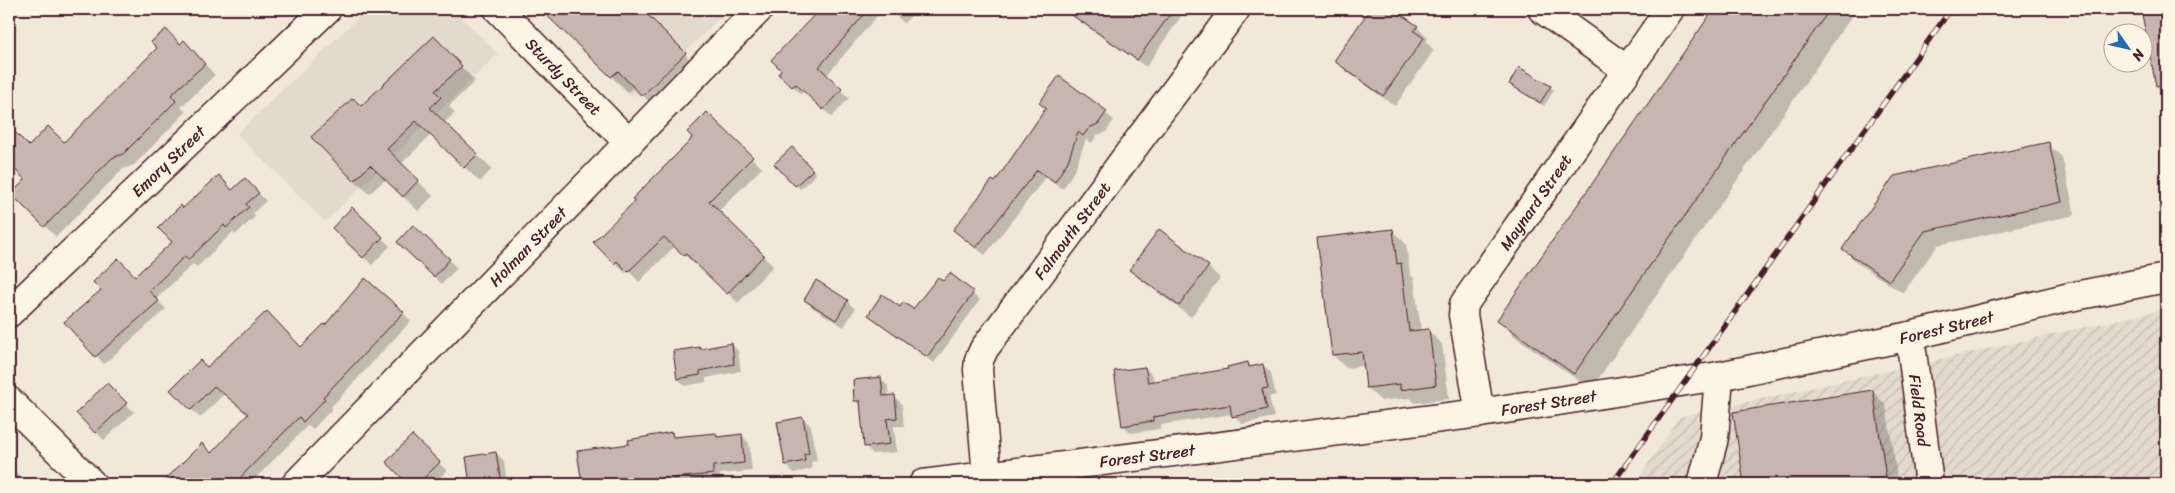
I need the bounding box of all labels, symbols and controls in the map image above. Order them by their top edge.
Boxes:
north arrow [2102,22,2152,72]
street label: Sturdy Street [518,30,609,122]
text: N [2125,43,2152,66]
street label: Emory Street [124,117,213,204]
street label: Maynard Street [1491,148,1579,256]
street label: Falmouth Street [1025,175,1118,286]
street label: Holman Street [481,199,575,293]
street label: Forest Street [1897,302,1997,352]
street label: Field Road [1901,372,1939,450]
street label: Forest Street [1499,381,1599,424]
street label: Forest Street [1098,435,1197,476]

